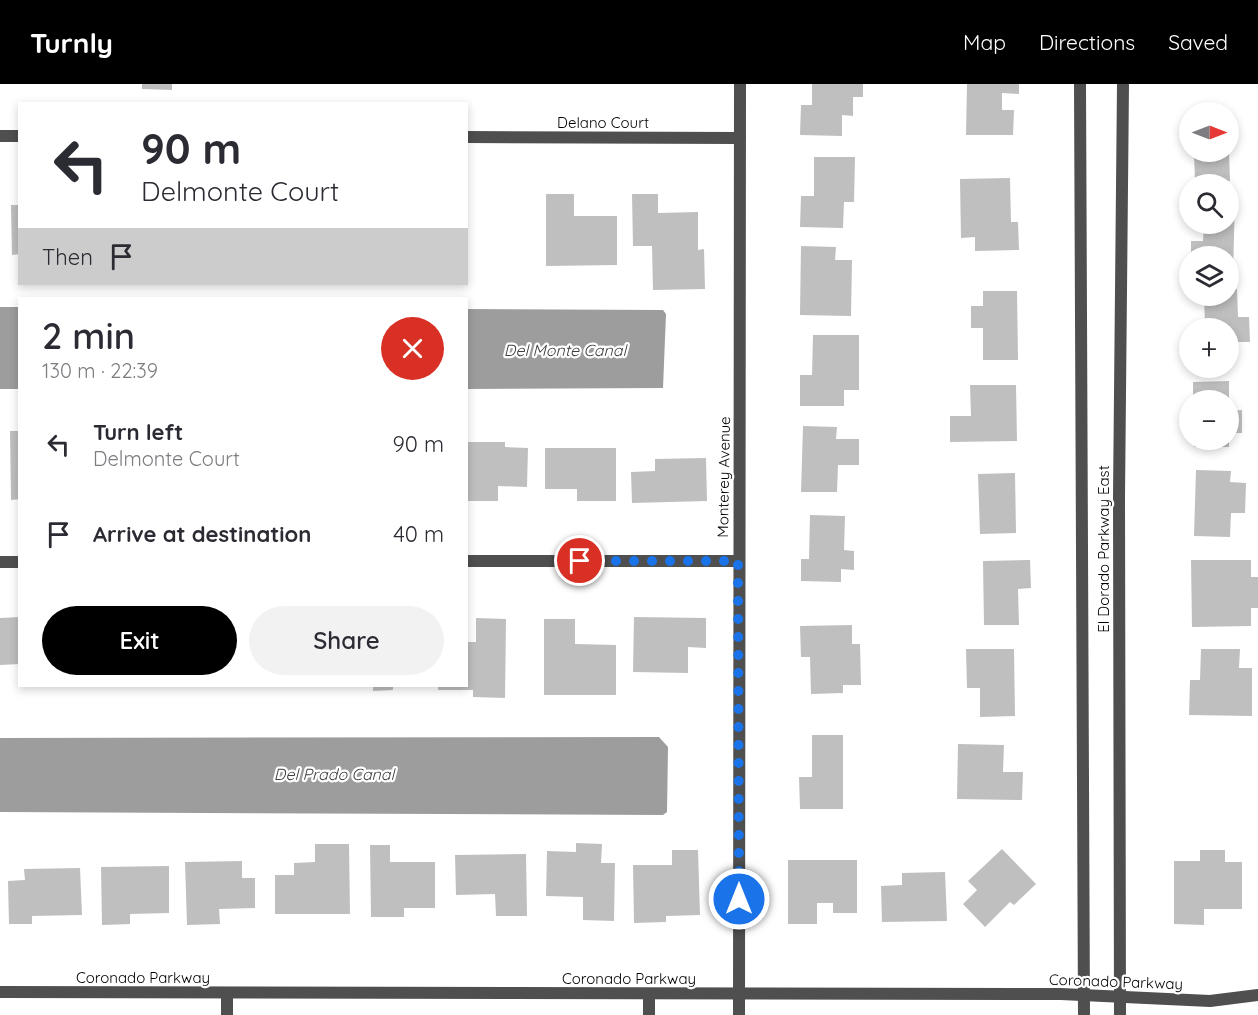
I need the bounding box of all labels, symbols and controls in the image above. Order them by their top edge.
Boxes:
text: Turnly [30,25,113,60]
text: Map [963,29,1006,55]
text: Directions [1039,29,1135,55]
text: Saved [1168,29,1228,55]
north arrow [1179,102,1239,162]
map controls [1179,102,1239,450]
street label: Delano Court [557,113,649,132]
text: 90 m [141,122,241,175]
icon: left [42,126,120,204]
text: Delmonte Court [141,174,339,208]
button: search [1179,174,1239,234]
icon: arrive [105,240,138,273]
text: Then [42,243,93,271]
button: layers [1179,246,1239,306]
text: 2 min [42,313,135,358]
button: close [381,317,444,380]
button: + [1179,318,1239,378]
water label: Del Monte Canal [504,340,629,360]
text: 130 m · 22:39 [42,358,158,383]
button: − [1179,390,1239,450]
street label: Monterey Avenue [713,416,734,538]
text: Turn left [93,418,183,446]
icon: left [42,428,75,461]
text: 90 m [393,430,444,458]
text: Delmonte Court [93,446,240,471]
street label: El Dorado Parkway East [1094,465,1113,633]
icon: arrive [42,518,75,551]
text: Arrive at destination [93,520,311,548]
text: 40 m [393,520,444,548]
pin [554,535,605,586]
icon: arrive [563,544,596,577]
button: Exit [42,606,237,675]
button: Share [249,606,444,675]
water label: Del Prado Canal [274,764,397,784]
position arrow [707,867,771,931]
street label: Coronado Parkway [76,968,210,987]
street label: Coronado Parkway [562,969,696,988]
street label: Coronado Parkway [1049,970,1183,993]

